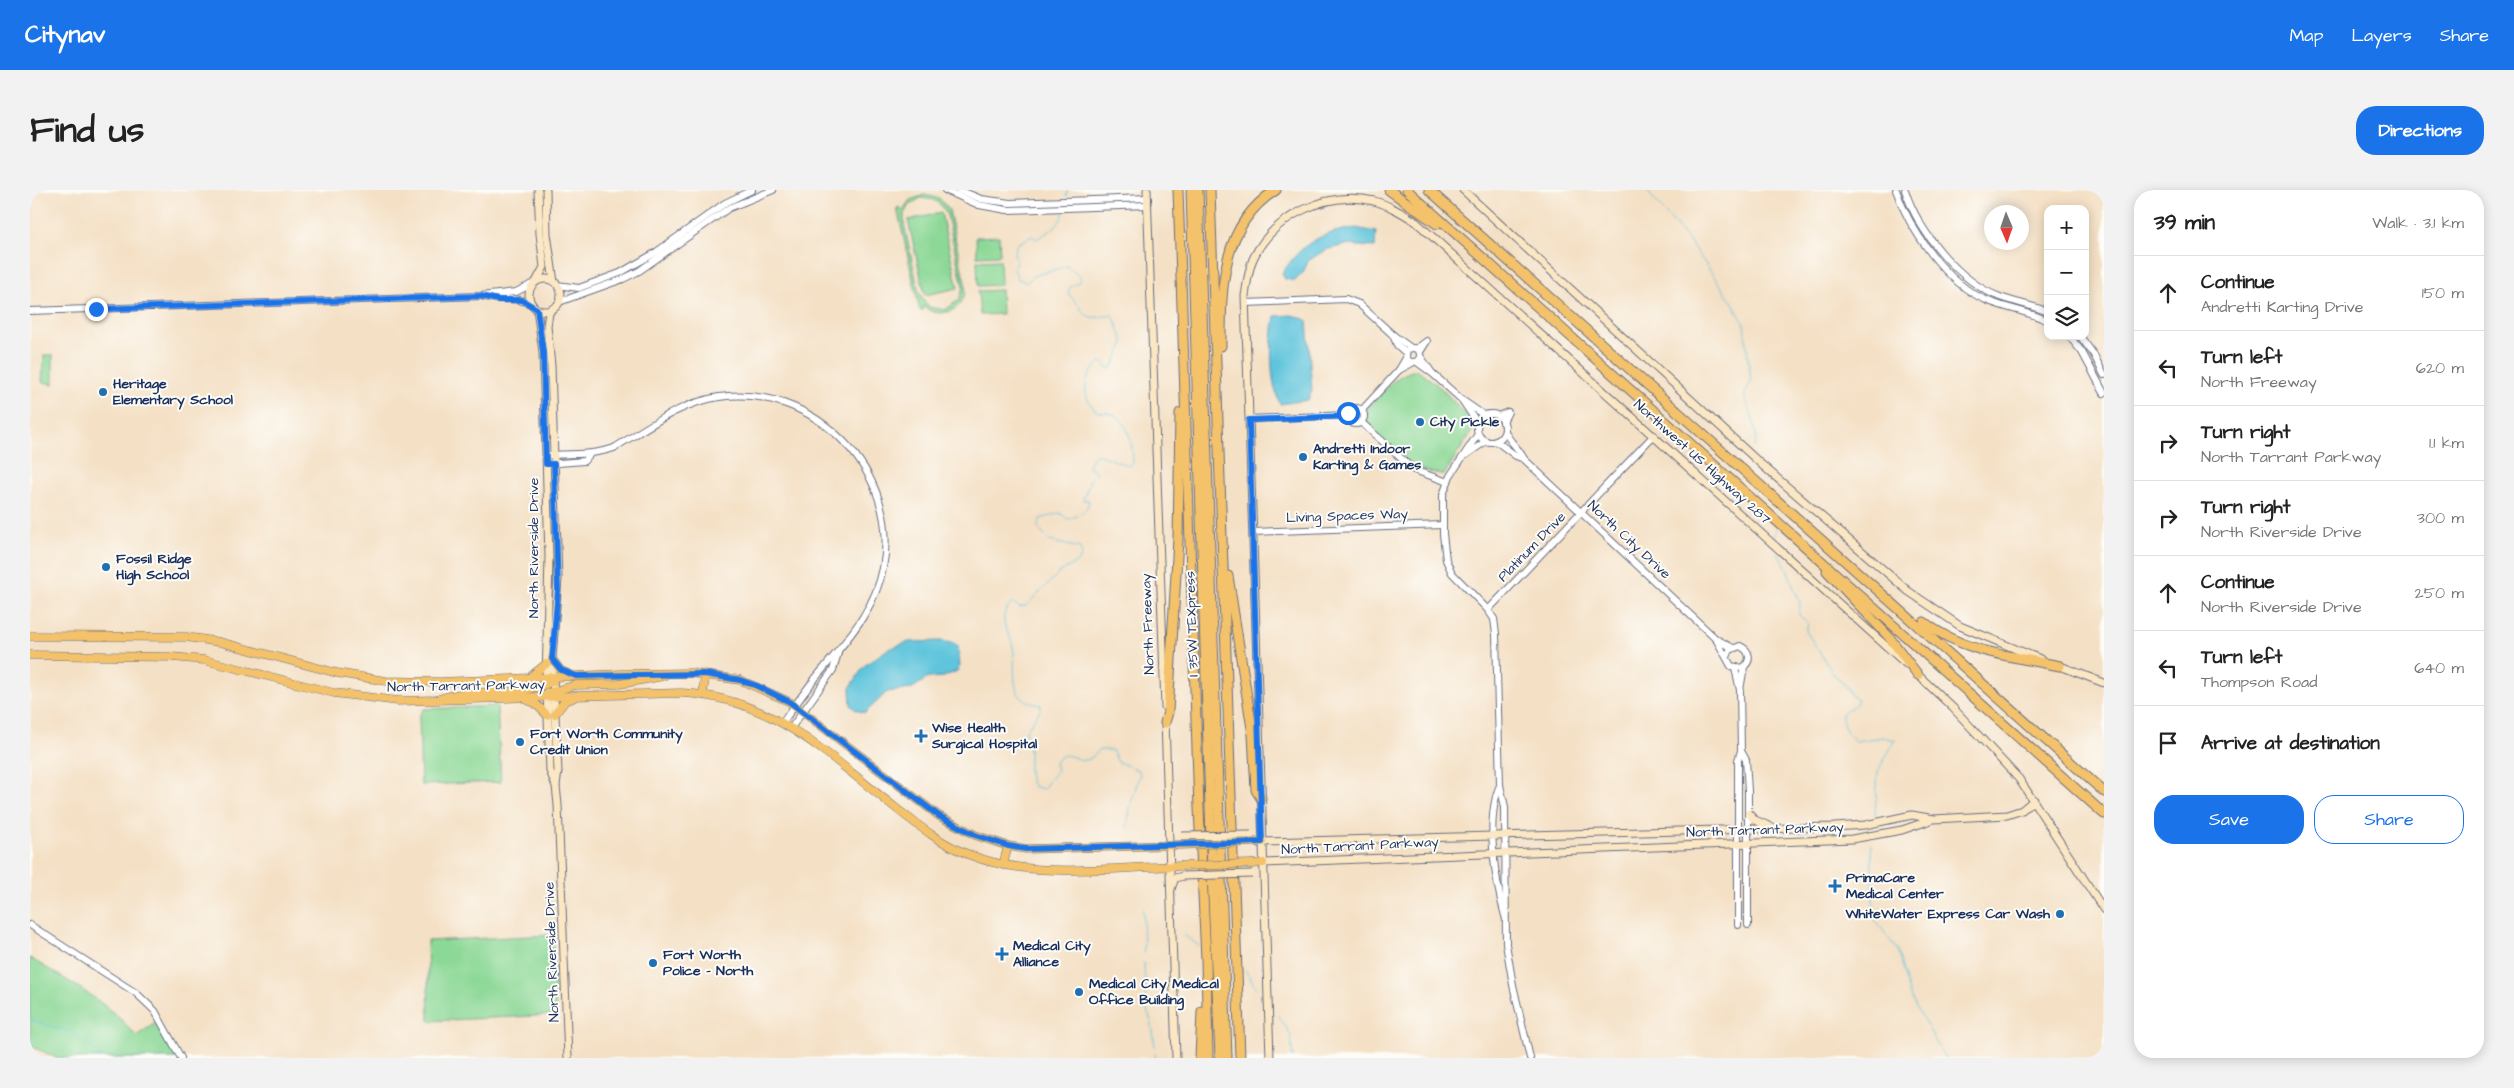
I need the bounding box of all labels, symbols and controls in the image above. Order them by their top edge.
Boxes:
text: Citynav [25,18,105,52]
text: Map [2289,23,2323,48]
text: Layers [2351,23,2412,48]
text: Share [2440,23,2489,48]
text: Find us [30,106,144,155]
button: Directions [2356,106,2484,155]
north arrow [1984,205,2029,250]
map controls [2044,205,2089,340]
button: + [2044,205,2089,250]
text: 39 min [2154,208,2215,237]
text: Walk · 3.1 km [2372,212,2464,234]
button: − [2044,250,2089,295]
text: Continue [2201,269,2275,296]
icon: ahead [2154,279,2182,307]
text: 150 m [2422,282,2464,304]
button: layers [2044,295,2089,340]
text: Andretti Karting Drive [2201,296,2363,318]
route end [85,298,108,321]
text: Turn left [2201,344,2282,371]
icon: left [2154,354,2182,382]
text: 620 m [2416,357,2464,379]
text: North Freeway [2201,371,2317,393]
place label: Heritage Elementary School [113,374,234,410]
marker: Heritage Elementary School [97,386,109,398]
street label: Northwest US Highway 287 [1629,395,1775,530]
route start [1337,402,1360,425]
place label: City Pickle [1430,412,1500,432]
marker: City Pickle [1414,416,1426,428]
text: Turn right [2201,419,2290,446]
icon: right [2154,429,2182,457]
text: 1.1 km [2429,432,2464,454]
place label: Andretti Indoor Karting & Games [1313,439,1421,476]
text: North Tarrant Parkway [2201,446,2381,468]
marker: Andretti Indoor Karting & Games [1297,451,1309,463]
street label: North Riverside Drive [524,477,544,618]
text: Turn right [2201,494,2290,521]
street label: North City Drive [1583,496,1675,584]
street label: Living Spaces Way [1286,504,1409,528]
icon: right [2154,504,2182,532]
street label: Platinum Drive [1493,507,1571,586]
text: 300 m [2417,507,2464,529]
text: North Riverside Drive [2201,521,2362,543]
place label: Fossil Ridge High School [116,549,192,586]
marker: Fossil Ridge High School [100,561,112,573]
text: Continue [2201,569,2275,596]
street label: I 35W TEXpress [1180,571,1204,677]
street label: North Freeway [1136,573,1160,675]
icon: ahead [2154,579,2182,607]
text: 250 m [2415,582,2464,604]
text: North Riverside Drive [2201,596,2362,618]
text: Turn left [2201,644,2282,671]
icon: left [2154,654,2182,682]
text: 640 m [2414,657,2464,679]
text: Thompson Road [2201,671,2317,693]
street label: North Tarrant Parkway [387,675,545,697]
place label: Wise Health Surgical Hospital [931,718,1038,755]
place label: Fort Worth Community Credit Union [530,724,683,760]
marker: Wise Health Surgical Hospital [914,729,928,743]
icon: arrive [2154,729,2182,757]
text: Arrive at destination [2201,730,2380,757]
marker: Fort Worth Community Credit Union [514,736,526,748]
button: Save [2154,795,2304,844]
button: Share [2314,795,2464,844]
street label: North Tarrant Parkway [1686,817,1844,843]
street label: North Tarrant Parkway [1281,832,1440,860]
place label: PrimaCare Medical Center [1846,868,1944,904]
marker: PrimaCare Medical Center [1828,879,1842,893]
street label: North Riverside Drive [540,881,564,1023]
place label: WhiteWater Express Car Wash [1844,904,2051,924]
marker: WhiteWater Express Car Wash [2054,908,2066,920]
place label: Medical City Alliance [1013,936,1091,972]
place label: Fort Worth Police - North [663,945,754,981]
marker: Medical City Alliance [995,947,1009,961]
marker: Fort Worth Police - North [647,957,659,969]
place label: Medical City Medical Office Building [1089,974,1220,1011]
marker: Medical City Medical Office Building [1073,986,1085,998]

